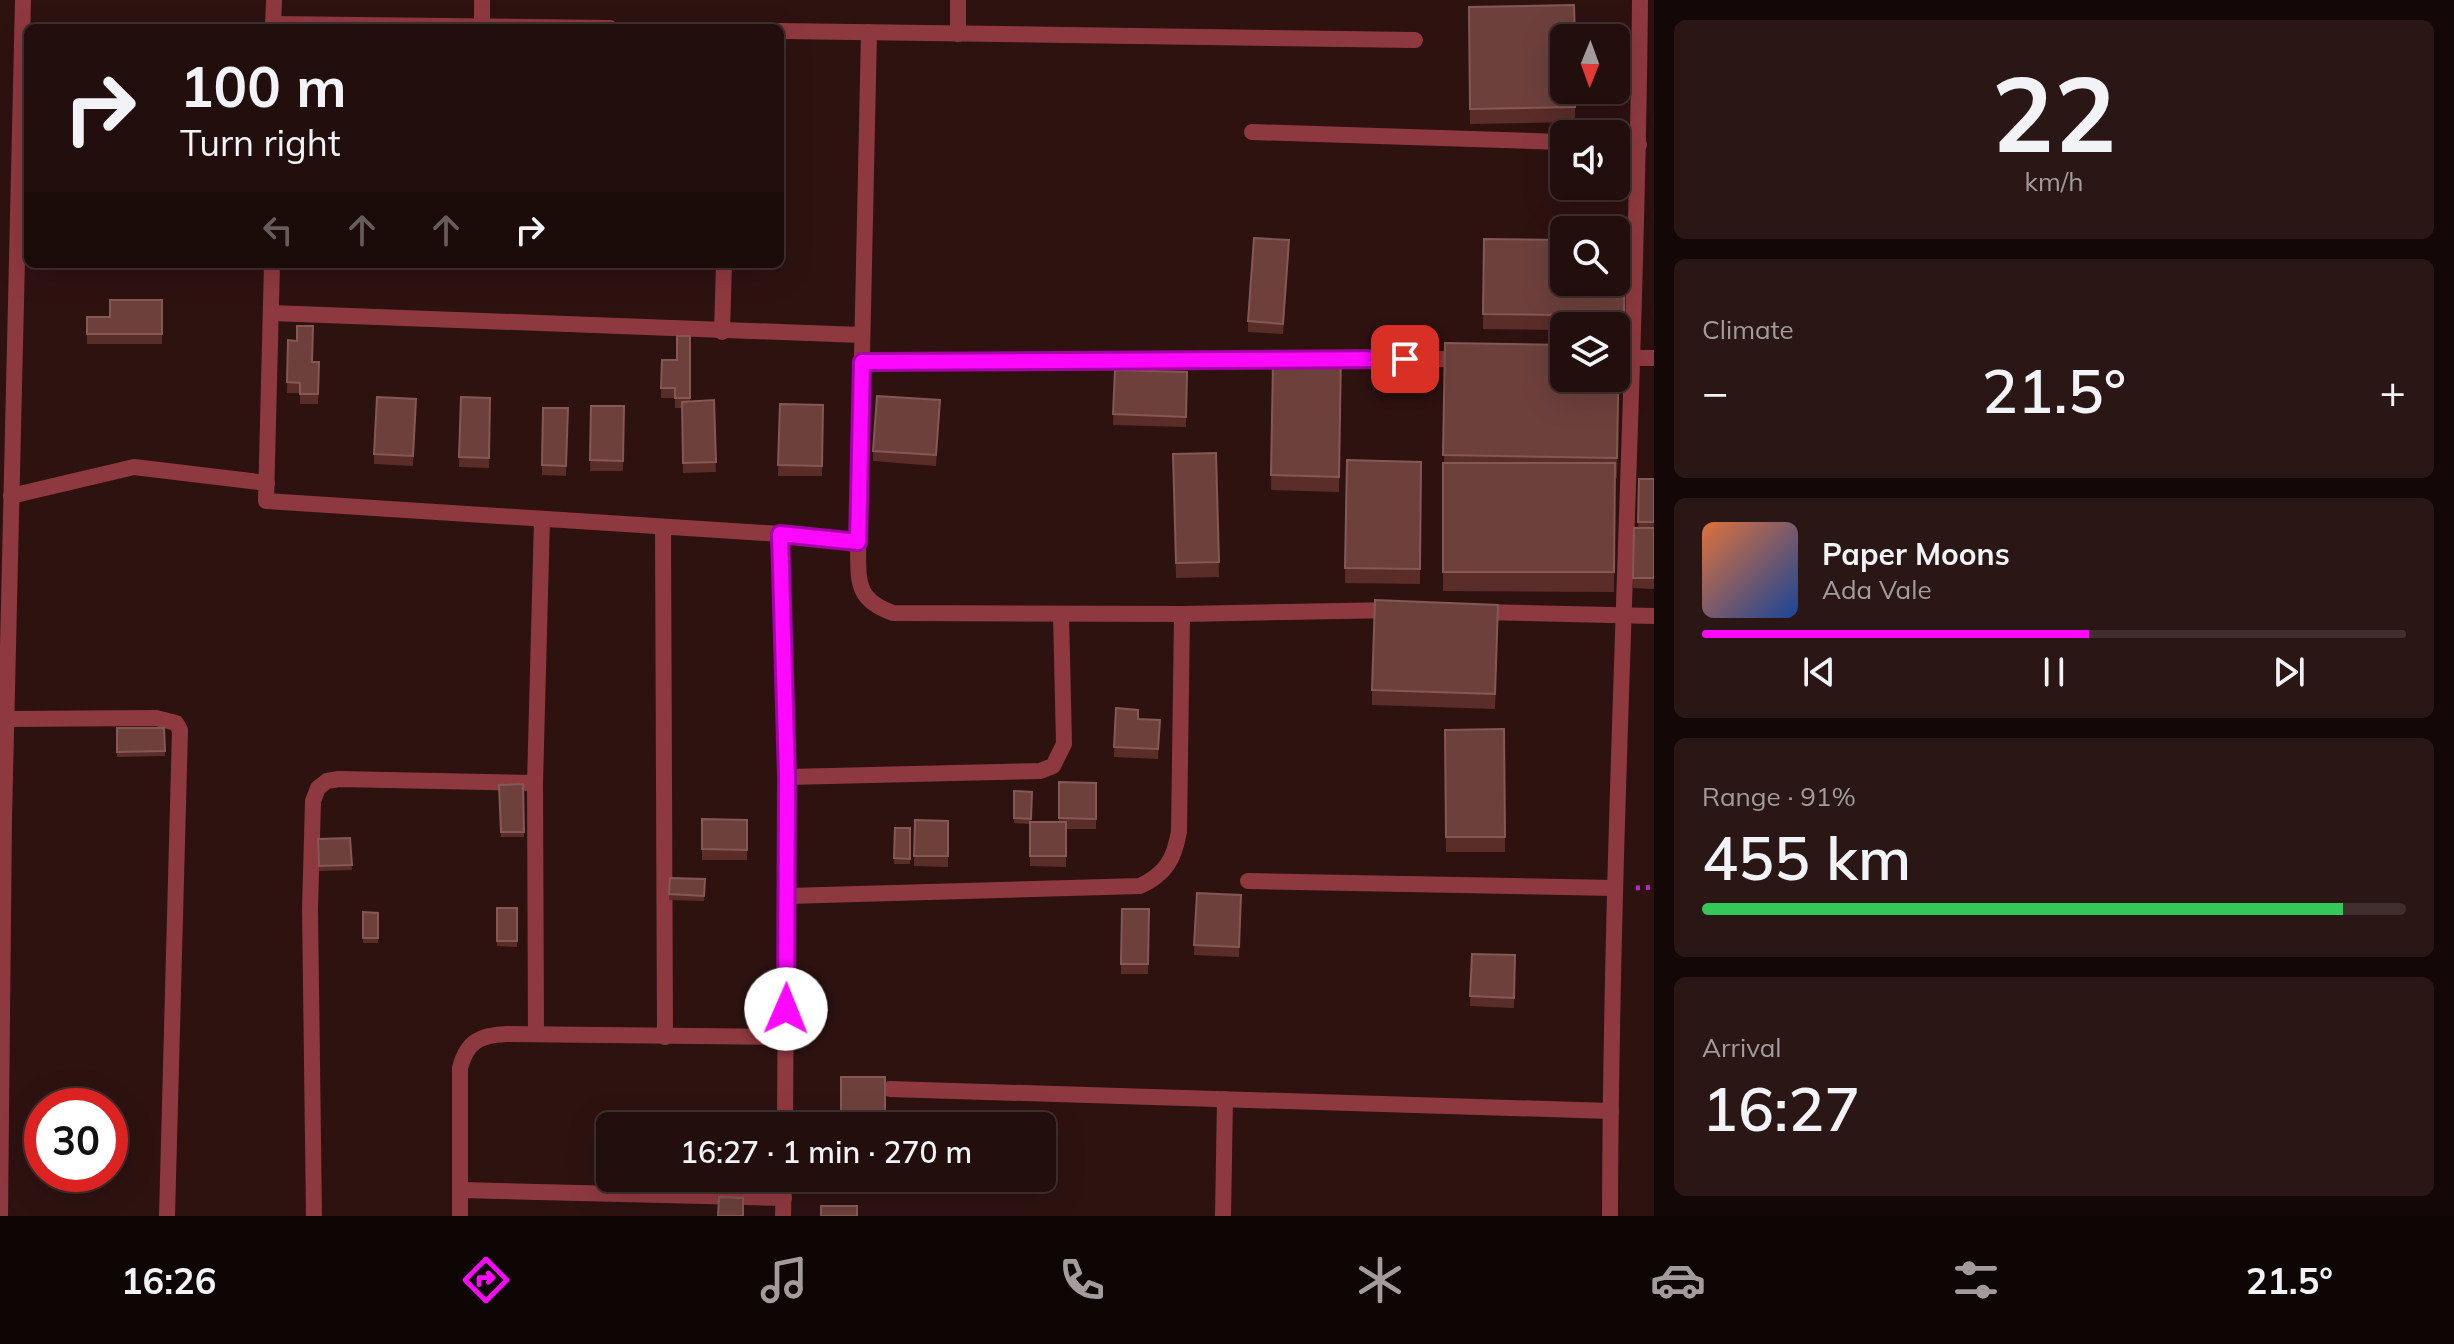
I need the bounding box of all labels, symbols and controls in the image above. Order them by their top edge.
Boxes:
north arrow [1550,24,1630,104]
map controls [1550,24,1630,392]
text: 22 [1992,47,2116,178]
text: 100 m [180,51,347,121]
icon: right [48,56,152,160]
text: Turn right [180,120,341,165]
button: sound [1550,120,1630,200]
text: km/h [2025,165,2083,198]
icon: left [256,208,300,252]
icon: ahead [340,208,384,252]
icon: ahead [424,208,468,252]
icon: right [508,208,552,252]
button: search [1550,216,1630,296]
button: layers [1550,312,1630,392]
text: Climate [1702,313,1794,346]
pin [1371,325,1439,393]
icon: arrive [1383,337,1427,381]
text: 21.5° [1982,353,2126,428]
text: − [1702,364,1728,419]
text: + [2380,364,2406,419]
text: Paper Moons [1822,535,2010,573]
text: Ada Vale [1822,573,1932,606]
icon: previous [1797,650,1841,694]
icon: pause [2032,650,2076,694]
icon: next [2267,650,2311,694]
text: Range · 91% [1702,780,1856,813]
text: 455 km [1702,820,1911,895]
position arrow [744,967,828,1051]
text: Arrival [1702,1031,1782,1064]
text: 16:27 [1702,1071,1860,1146]
speed limit sign: 30 [24,1088,128,1192]
text: 16:27 · 1 min · 270 m [680,1133,972,1171]
icon: directions [458,1252,514,1308]
icon: music [756,1252,812,1308]
icon: phone [1054,1252,1110,1308]
icon: climate [1352,1252,1408,1308]
icon: car [1650,1252,1706,1308]
icon: filters [1948,1252,2004,1308]
text: 16:26 [121,1258,216,1303]
text: 21.5° [2246,1258,2333,1303]

